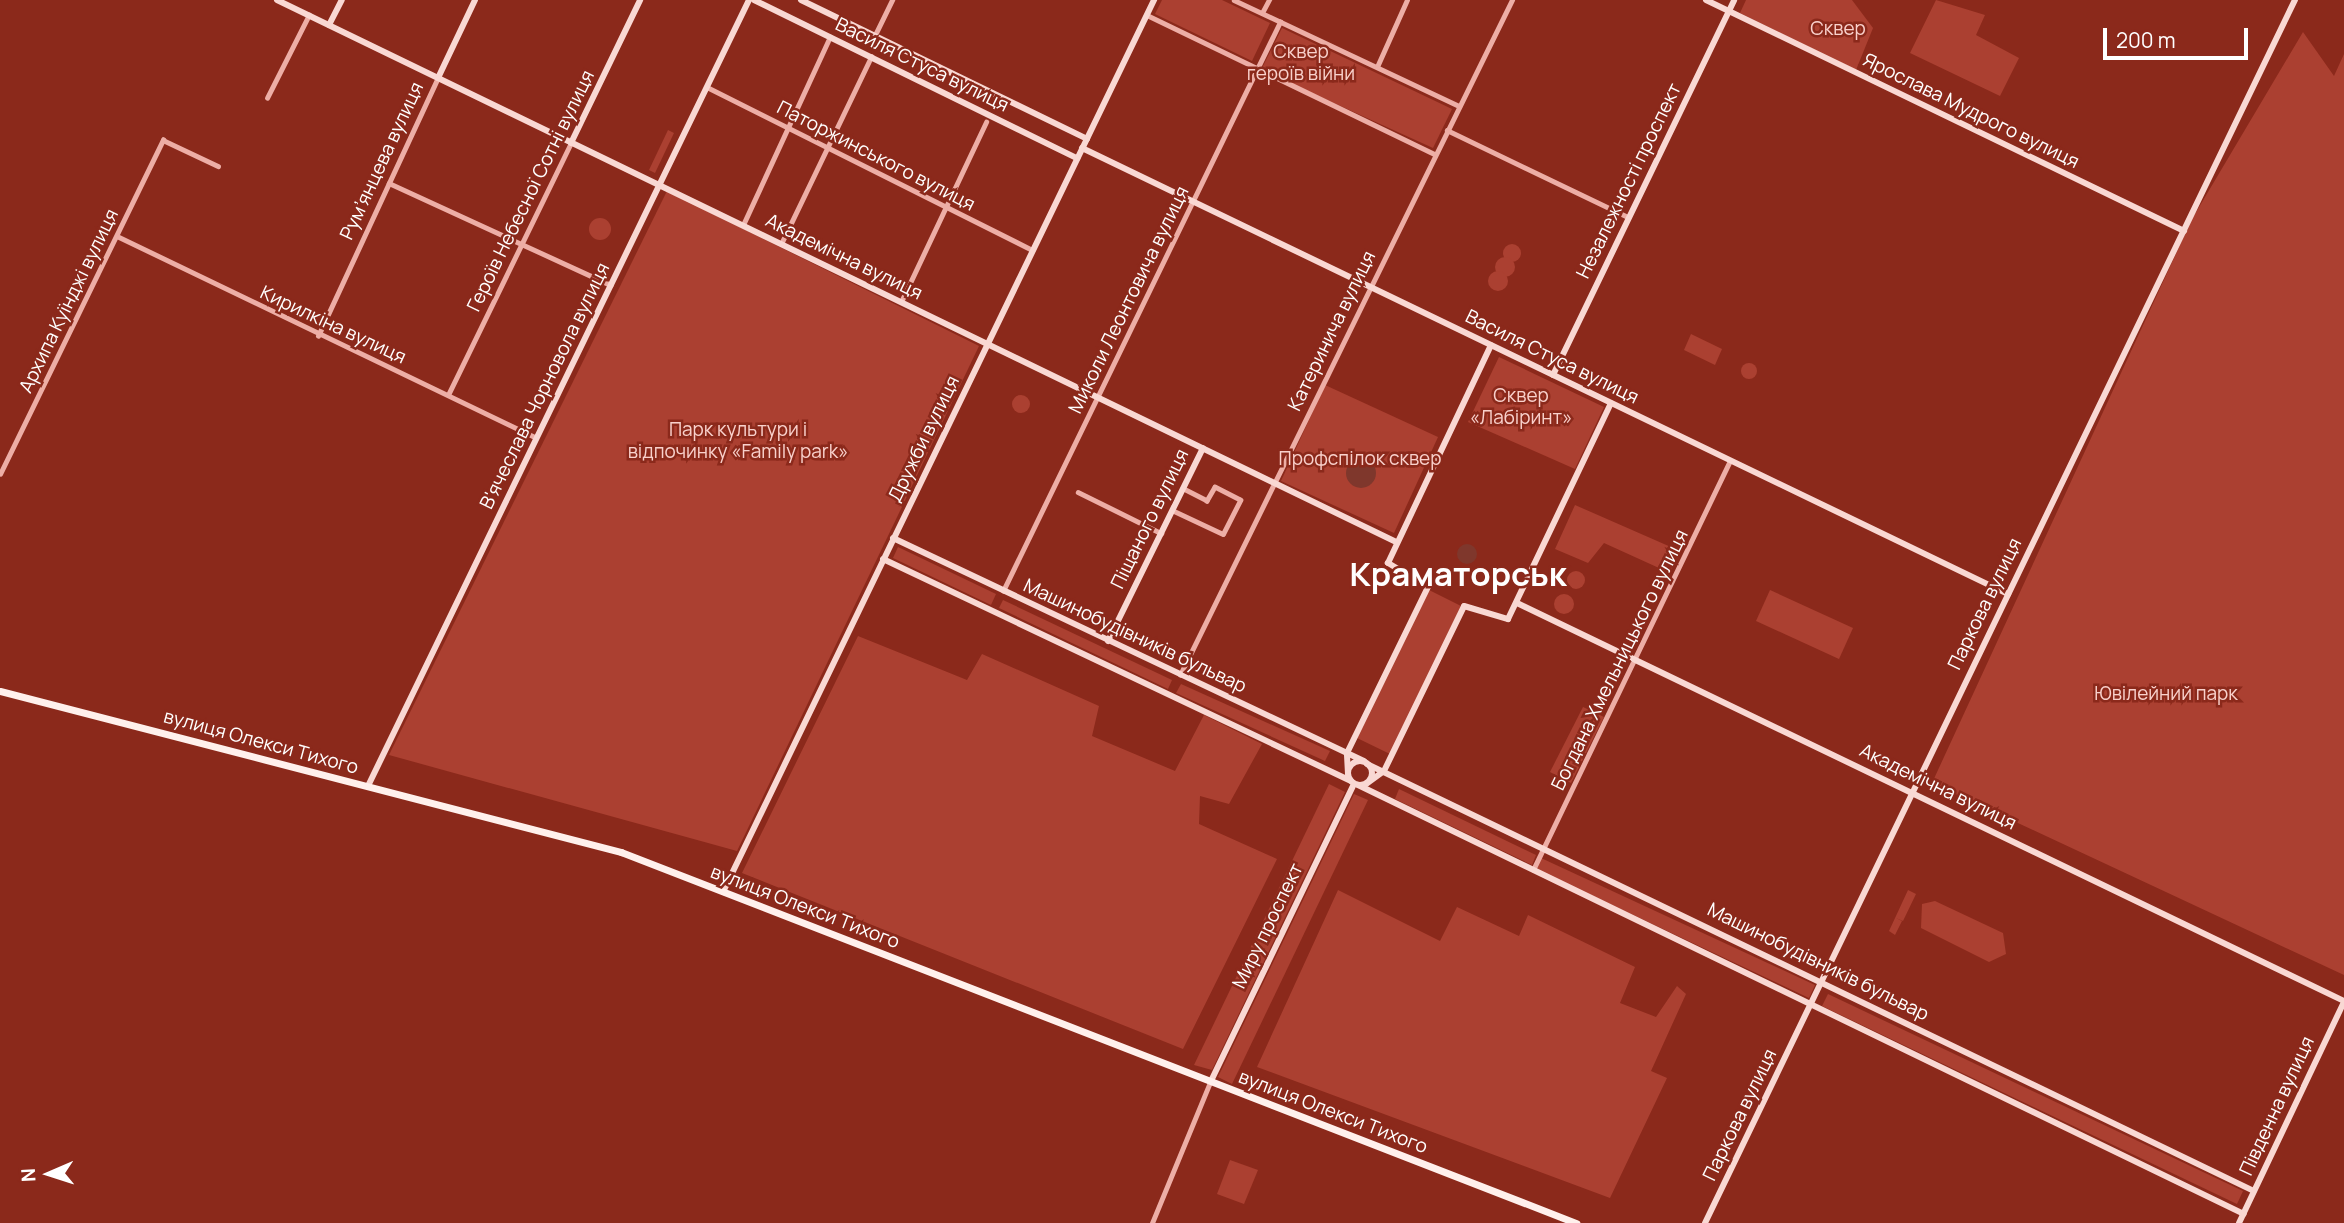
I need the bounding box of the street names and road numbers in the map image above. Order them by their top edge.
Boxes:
street label: Василя Стуса вулиця [832,13,1012,117]
street label: Ярослава Мудрого вулиця [1859,49,2083,173]
street label: Героїв Небесної Сотні вулиця [463,67,599,315]
street label: Рум’янцева вулиця [336,79,428,243]
street label: Незалежності проспект [1572,80,1686,282]
street label: Паторжинського вулиця [773,96,979,216]
street label: Миколи Леонтовича вулиця [1064,183,1194,417]
street label: Архипа Куїнджі вулиця [15,205,123,397]
street label: Академічна вулиця [762,209,926,305]
street label: Катеринича вулиця [1283,247,1381,415]
street label: В'ячеслава Чорновола вулиця [475,259,615,513]
street label: Кирилкіна вулиця [256,281,410,369]
street label: Василя Стуса вулиця [1462,305,1642,409]
street label: Дружби вулиця [884,372,964,506]
street label: Піщаного вулиця [1106,445,1194,593]
street label: Богдана Хмельницького вулиця [1547,526,1693,794]
street label: Паркова вулиця [1943,534,2027,674]
street label: Машинобудівників бульвар [1020,574,1250,698]
street label: вулиця Олекси Тихого [161,705,361,779]
street label: Академічна вулиця [1856,739,2020,835]
street label: вулиця Олекси Тихого [707,860,903,954]
street label: Миру проспект [1228,860,1308,992]
street label: Машинобудівників бульвар [1704,898,1932,1026]
street label: Південна вулиця [2235,1033,2319,1179]
street label: Паркова вулиця [1698,1045,1782,1185]
street label: вулиця Олекси Тихого [1235,1065,1431,1159]

